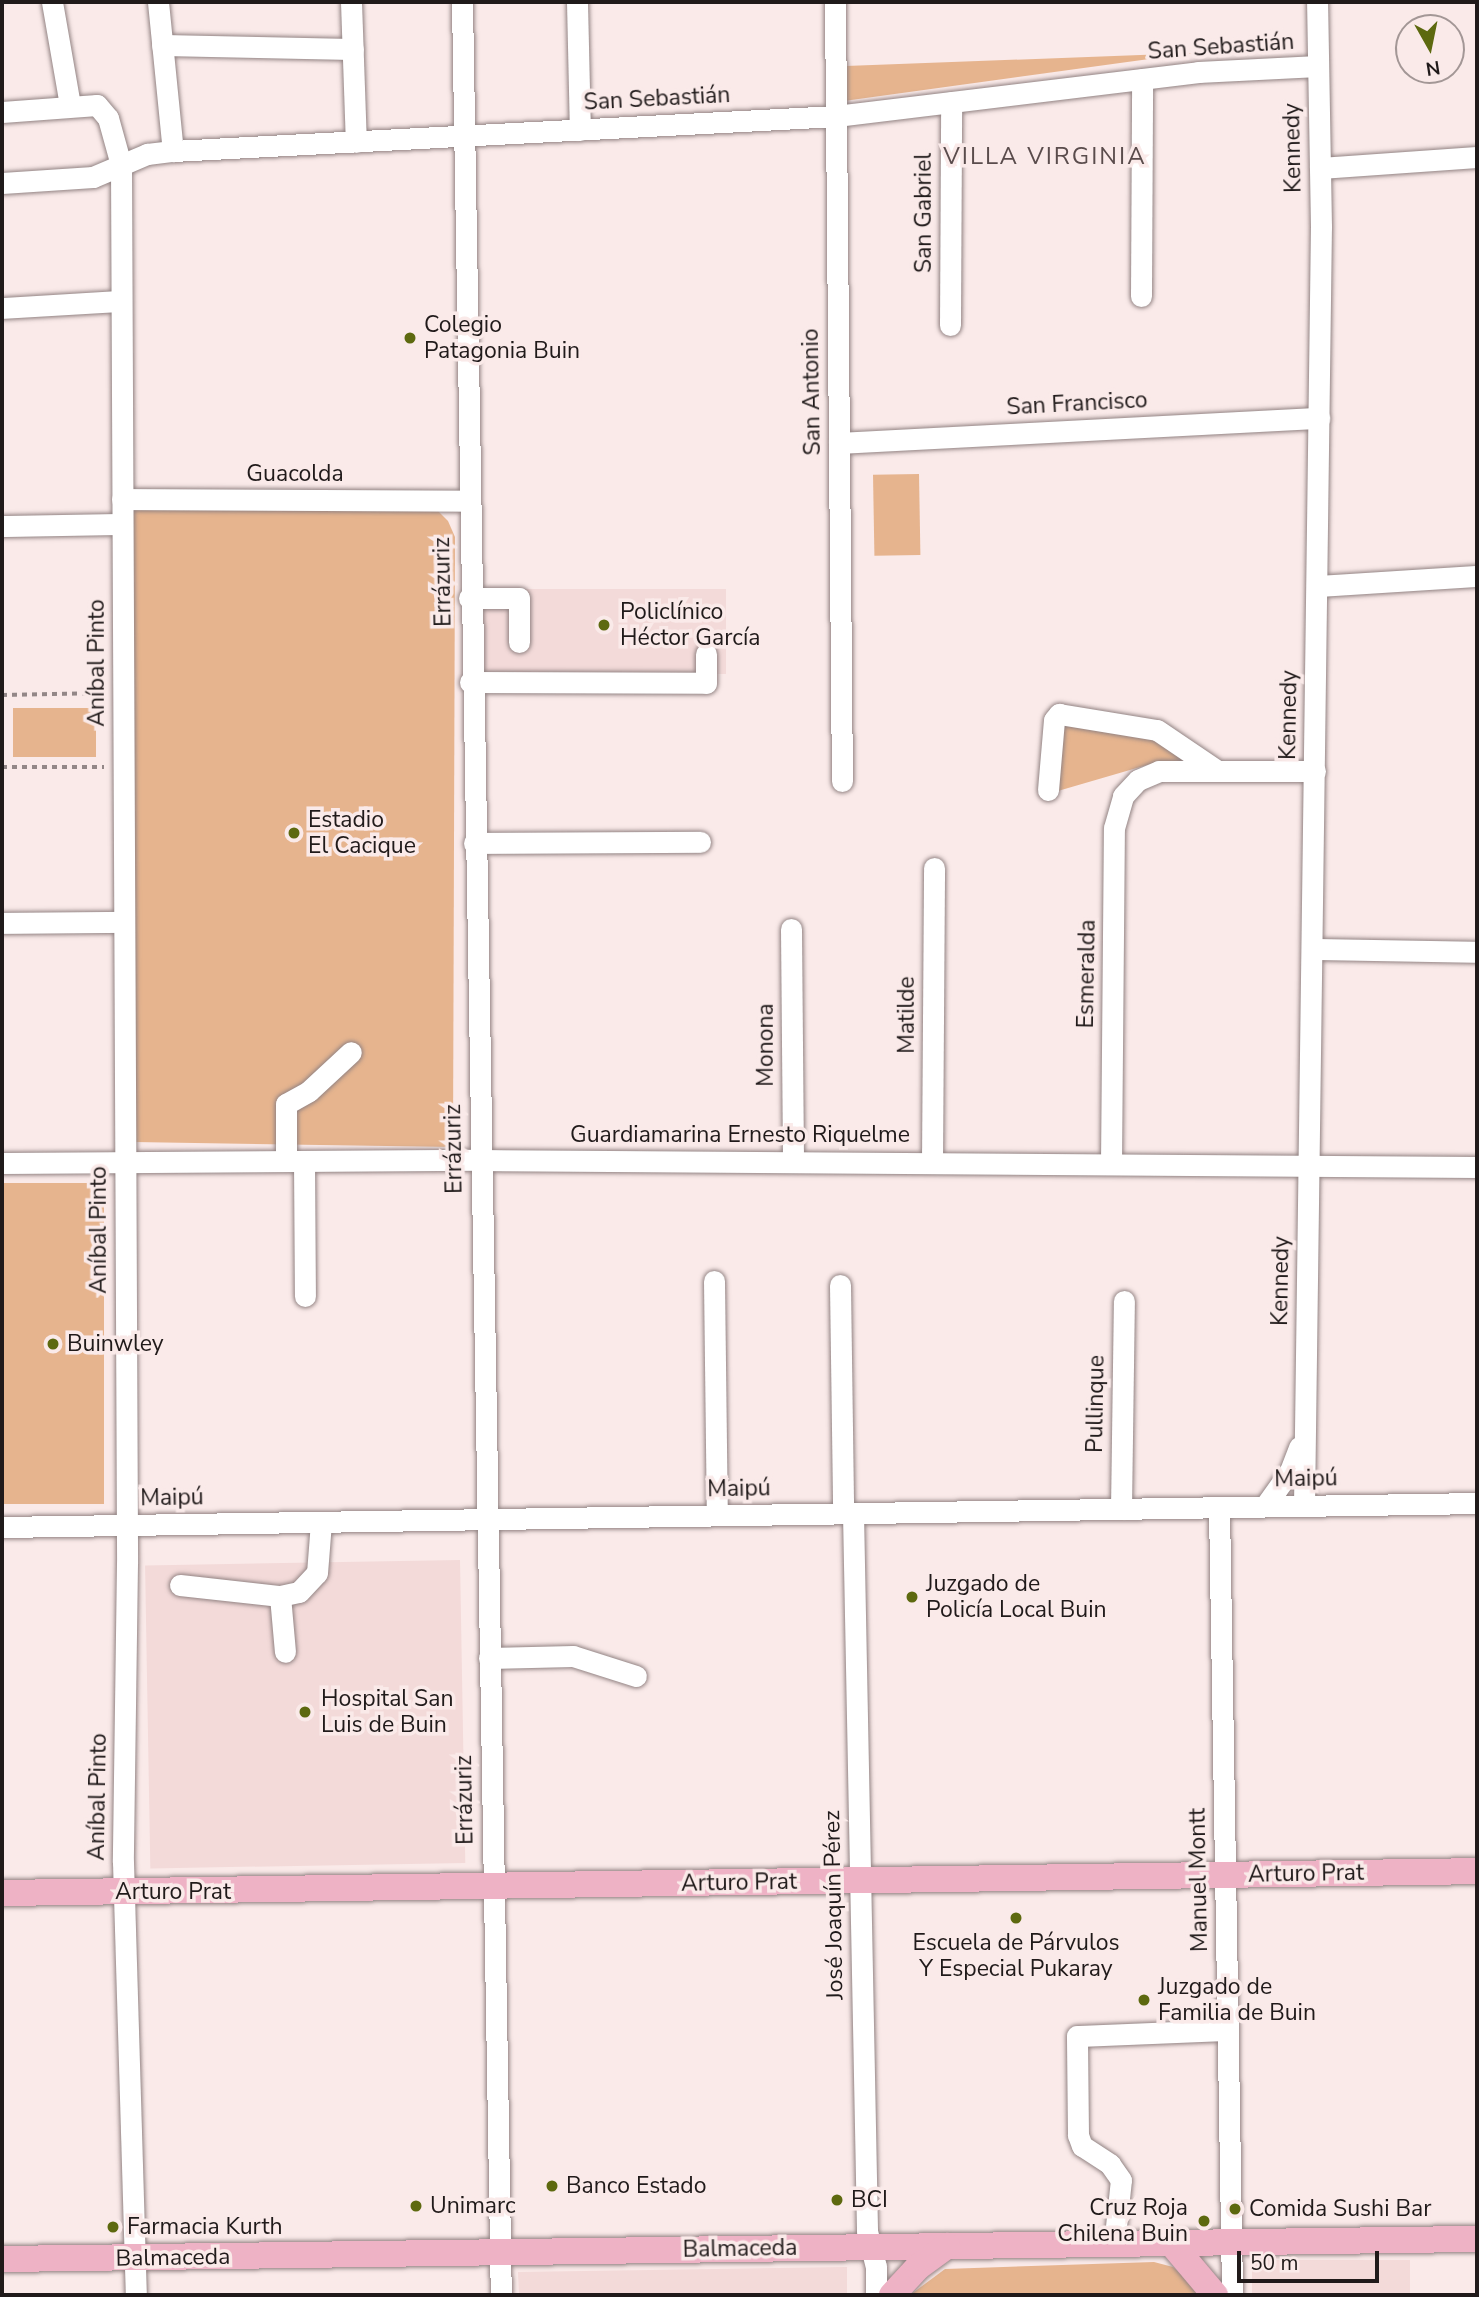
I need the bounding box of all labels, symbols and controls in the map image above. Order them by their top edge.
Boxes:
north arrow [1395,14,1465,84]
street label: San Sebastián [1147,28,1295,66]
text: N [1424,54,1442,82]
street label: San Sebastián [583,81,731,117]
street label: Kennedy [1278,103,1308,193]
district label: VILLA VIRGINIA [945,143,1145,171]
street label: San Gabriel [910,153,938,273]
place label: Colegio Patagonia Buin [424,311,580,365]
street label: San Antonio [797,328,827,456]
marker: Colegio Patagonia Buin [402,330,418,346]
street label: San Francisco [1006,387,1148,421]
street label: Guacolda [246,460,344,488]
street label: Errázuriz [428,537,458,627]
place label: Policlínico Héctor García [620,598,760,652]
street label: Aníbal Pinto [83,599,111,727]
marker: Policlínico Héctor García [594,615,614,635]
street label: Kennedy [1274,670,1304,760]
place label: Estadio El Cacique [308,806,416,860]
marker: Estadio El Cacique [286,825,302,841]
street label: Esmeralda [1072,919,1102,1029]
street label: Matilde [893,976,921,1054]
street label: Monona [752,1003,780,1087]
street label: Errázuriz [439,1104,469,1194]
street label: Guardiamarina Ernesto Riquelme [570,1121,910,1149]
street label: Aníbal Pinto [85,1166,113,1294]
street label: Kennedy [1266,1236,1296,1326]
place label: Buinwley [67,1330,164,1358]
marker: Buinwley [45,1336,61,1352]
street label: Pullinque [1081,1355,1111,1453]
street label: Maipú [1274,1465,1338,1493]
street label: Maipú [707,1475,771,1503]
street label: Maipú [140,1484,204,1512]
place label: Juzgado de Policía Local Buin [926,1570,1107,1624]
marker: Juzgado de Policía Local Buin [904,1589,920,1605]
place label: Hospital San Luis de Buin [321,1685,453,1739]
marker: Hospital San Luis de Buin [295,1702,315,1722]
street label: Aníbal Pinto [83,1733,113,1861]
street label: Errázuriz [450,1755,480,1845]
street label: Manuel Montt [1184,1808,1214,1952]
street label: José Joaquín Pérez [819,1810,849,2000]
street label: Arturo Prat [1248,1859,1364,1889]
street label: Arturo Prat [681,1868,797,1898]
street label: Arturo Prat [115,1878,231,1906]
marker: Escuela de Párvulos Y Especial Pukaray [1008,1910,1024,1926]
place label: Escuela de Párvulos Y Especial Pukaray [913,1929,1119,1983]
place label: Juzgado de Familia de Buin [1158,1973,1316,2027]
marker: Juzgado de Familia de Buin [1136,1992,1152,2008]
place label: Banco Estado [566,2172,707,2200]
marker: Banco Estado [544,2178,560,2194]
place label: BCI [851,2186,888,2214]
place label: Unimarc [430,2192,516,2220]
marker: BCI [829,2192,845,2208]
place label: Cruz Roja Chilena Buin [1057,2194,1188,2248]
place label: Comida Sushi Bar [1249,2195,1431,2223]
marker: Unimarc [408,2198,424,2214]
marker: Comida Sushi Bar [1227,2201,1243,2217]
marker: Cruz Roja Chilena Buin [1194,2211,1214,2231]
place label: Farmacia Kurth [127,2213,283,2241]
marker: Farmacia Kurth [105,2219,121,2235]
street label: Balmaceda [682,2234,798,2264]
scale bar [1241,2238,1383,2282]
street label: Balmaceda [115,2243,231,2273]
text: 50 m [1250,2249,1299,2277]

